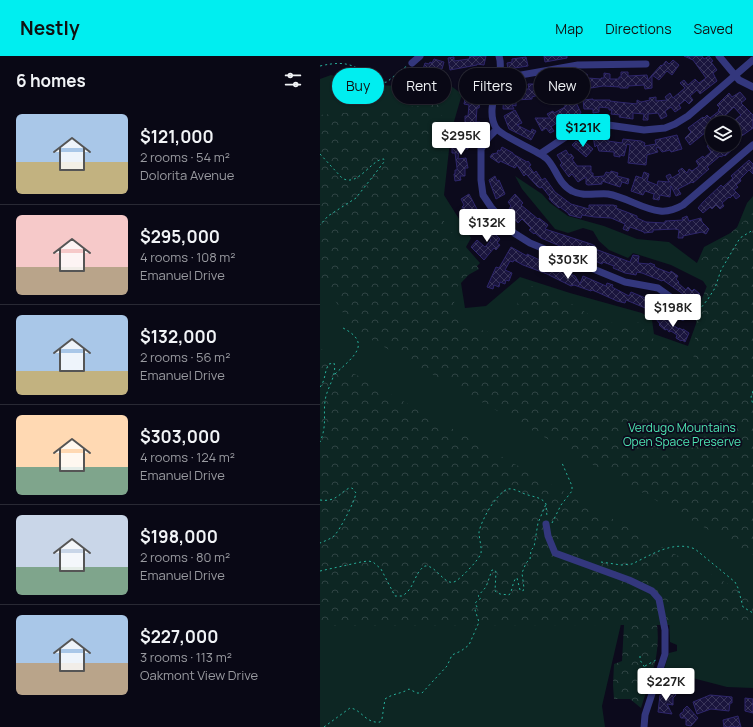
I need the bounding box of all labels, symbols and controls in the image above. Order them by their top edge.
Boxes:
text: Nestly [20,15,80,41]
text: Map [555,19,583,38]
text: Directions [605,19,672,38]
text: Saved [694,19,733,38]
chip: Buy [332,68,384,104]
chip: Rent [392,68,451,104]
chip: Filters [459,68,526,104]
chip: New [534,68,590,104]
text: 6 homes [16,69,86,92]
icon: filters [282,69,304,91]
pin: $121K [555,114,611,148]
map controls [705,116,741,152]
button: layers [705,116,741,152]
text: $121K [565,118,601,136]
pin: $295K [433,122,489,156]
text: $121,000 [140,125,214,148]
text: $295K [441,126,481,144]
icon: home [48,130,96,178]
text: 2 rooms · 54 m² [140,148,230,166]
text: Dolorita Avenue [140,166,234,184]
pin: $132K [459,209,515,243]
text: $132K [468,213,506,231]
text: $295,000 [140,225,220,248]
icon: home [48,231,96,279]
pin: $303K [540,246,596,280]
text: 4 rooms · 108 m² [140,248,236,266]
text: $303K [548,250,588,268]
text: Emanuel Drive [140,266,225,284]
pin: $198K [645,294,701,328]
text: $198K [654,298,692,316]
text: $132,000 [140,325,217,348]
icon: home [48,331,96,379]
text: 2 rooms · 56 m² [140,348,230,366]
text: Emanuel Drive [140,366,225,384]
park label: Verdugo Mountains Open Space Preserve [623,419,741,450]
text: $303,000 [140,425,220,448]
icon: home [48,431,96,479]
text: 4 rooms · 124 m² [140,448,235,466]
text: Emanuel Drive [140,466,225,484]
text: $198,000 [140,525,218,548]
icon: home [48,531,96,579]
text: 2 rooms · 80 m² [140,548,230,566]
text: Emanuel Drive [140,566,225,584]
text: $227,000 [140,625,218,648]
icon: home [48,631,96,679]
text: 3 rooms · 113 m² [140,648,232,666]
text: Oakmont View Drive [140,666,258,684]
pin: $227K [638,668,694,702]
text: $227K [647,672,686,690]

